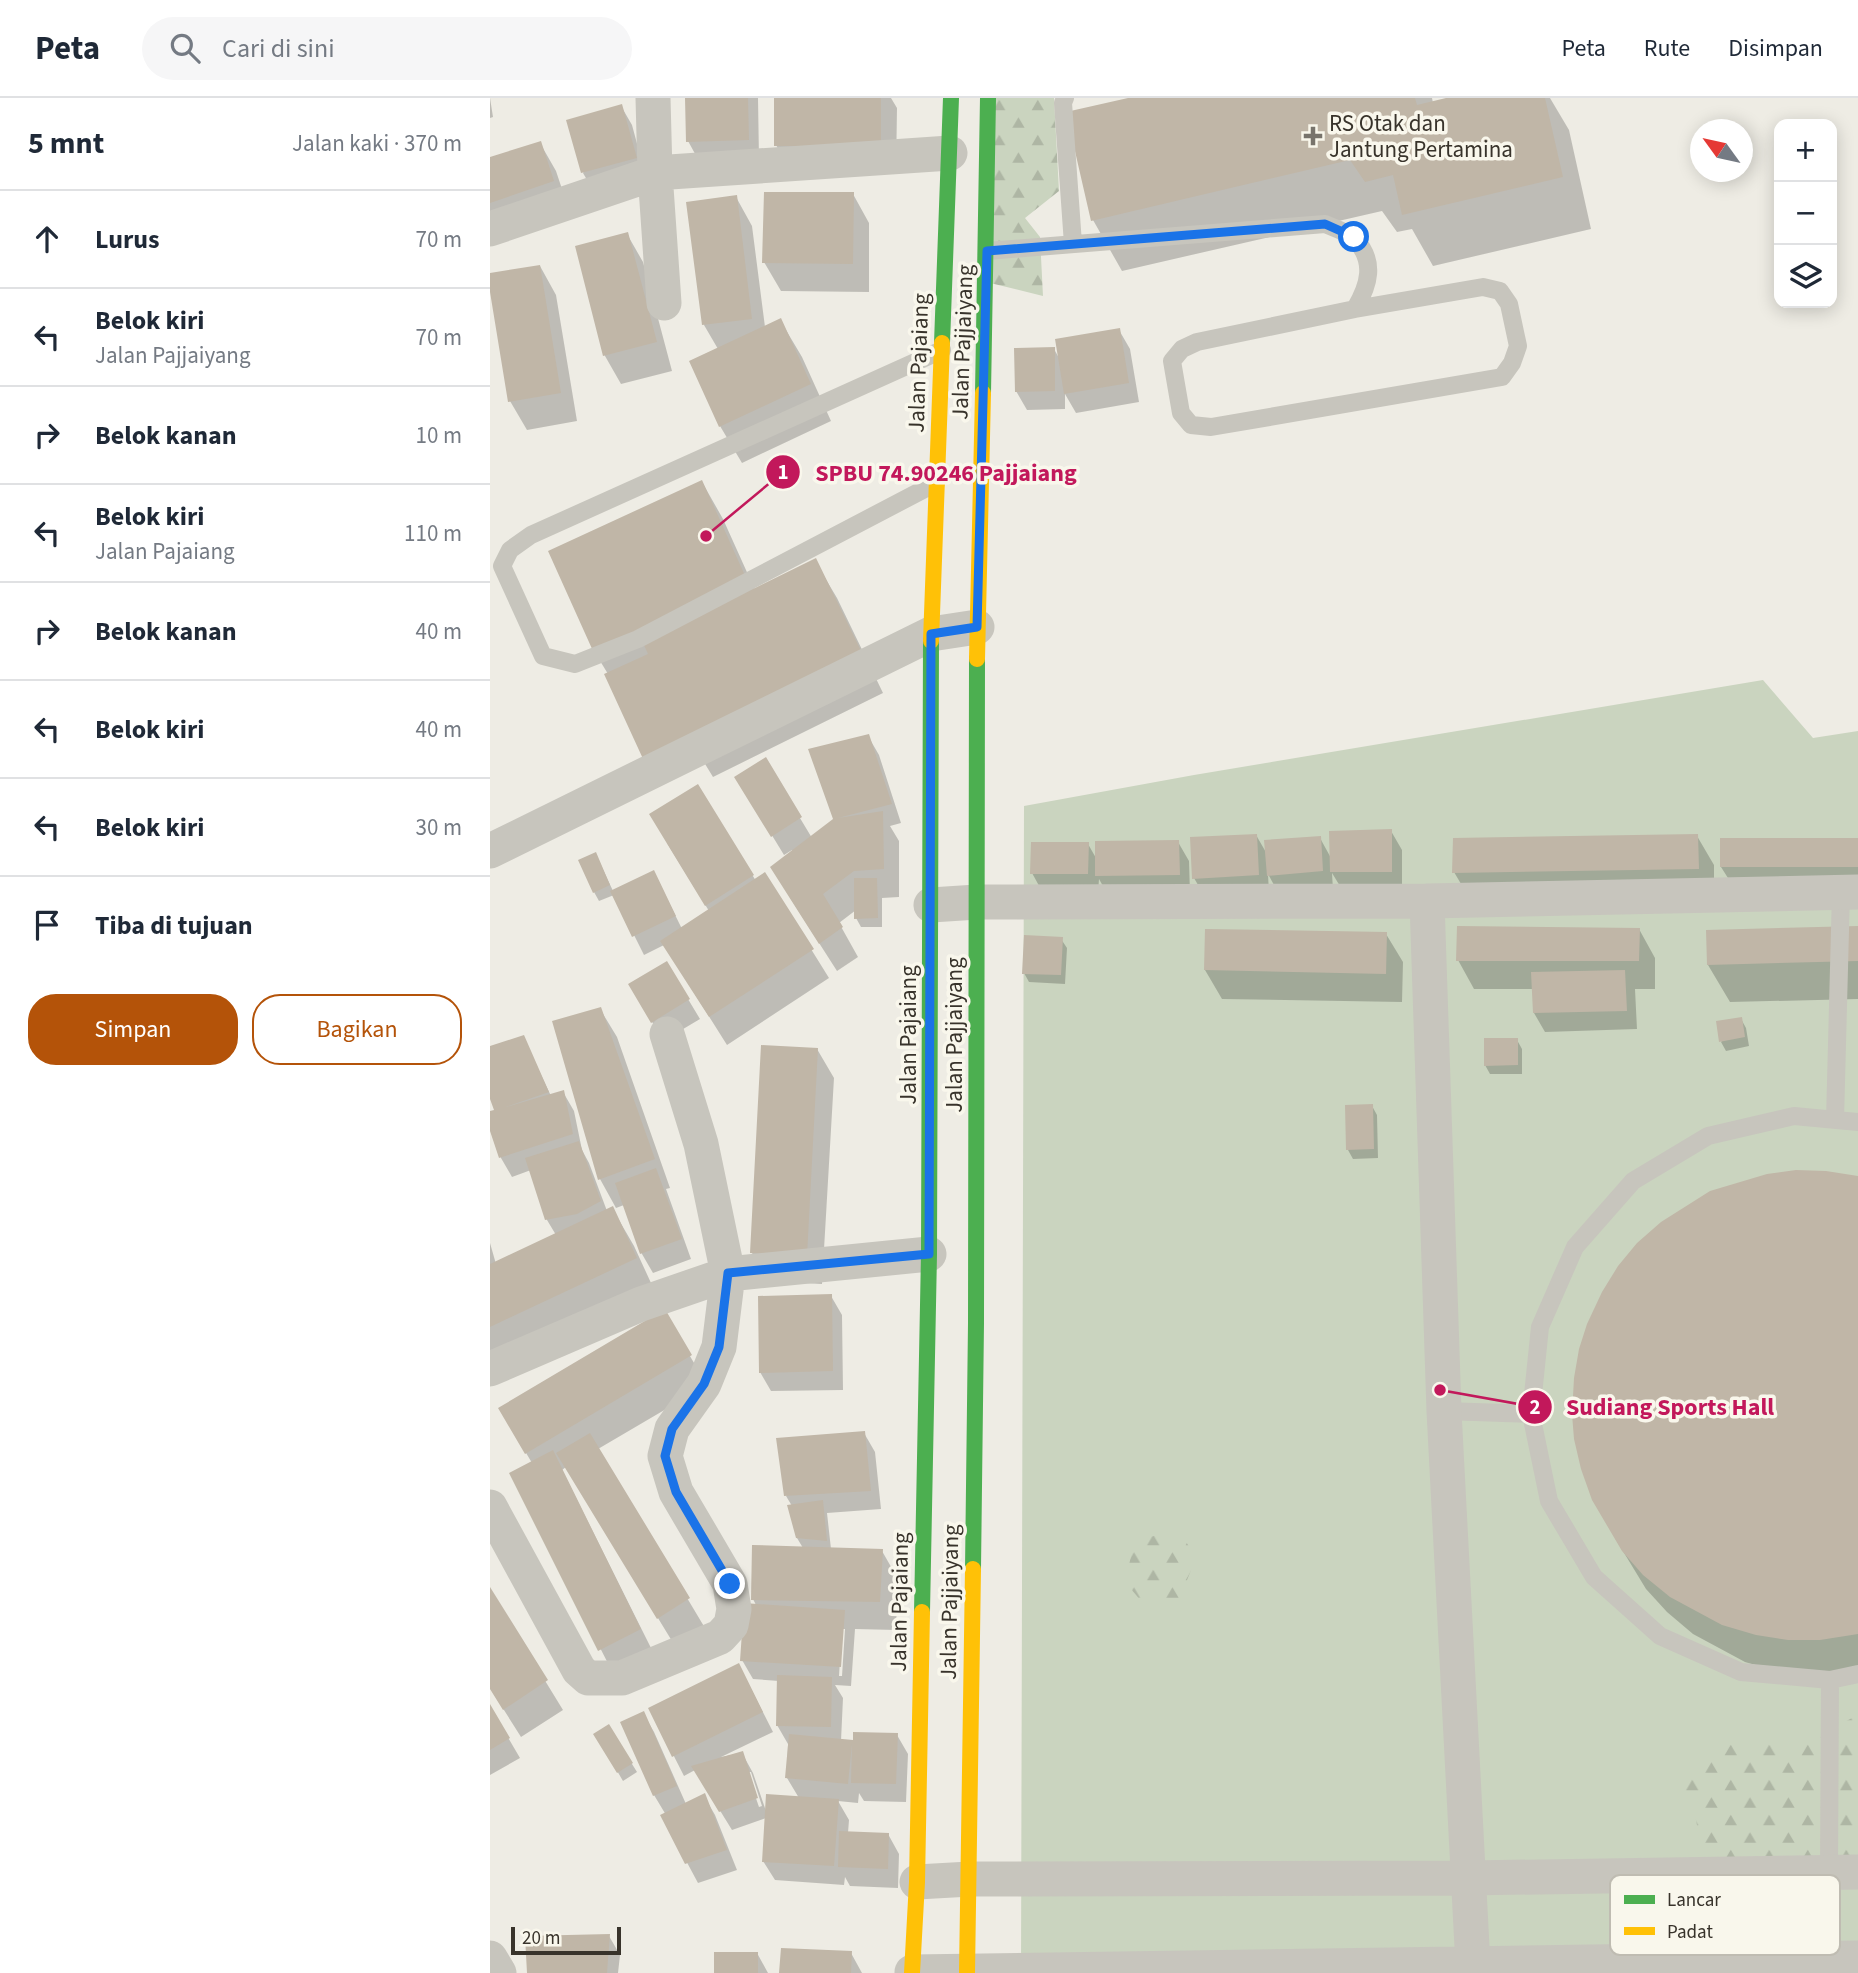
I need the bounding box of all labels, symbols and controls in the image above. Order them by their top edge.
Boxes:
search box [142,17,632,80]
text: Peta [35,25,100,72]
icon: search [166,29,204,67]
text: Cari di sini [222,30,335,67]
text: Peta [1561,31,1606,66]
text: Rute [1644,31,1690,66]
text: Disimpan [1728,31,1823,66]
place label: RS Otak dan Jantung Pertamina [1329,107,1513,166]
north arrow [1690,119,1753,182]
map controls [1774,119,1837,308]
button: + [1774,119,1837,182]
text: 5 mnt [28,122,104,165]
marker: RS Otak dan Jantung Pertamina [1303,126,1323,146]
text: Jalan kaki · 370 m [292,127,462,160]
button: − [1774,182,1837,245]
icon: ahead [28,220,66,258]
text: Lurus [95,221,160,258]
route start [1338,221,1369,252]
text: 70 m [415,223,462,256]
button: layers [1774,245,1837,308]
street label: Jalan Pajjaiyang [943,263,982,420]
street label: Jalan Pajaiang [900,292,937,433]
text: Belok kiri [95,302,204,339]
icon: left [28,318,66,356]
text: 70 m [415,321,462,354]
text: Jalan Pajjaiyang [95,339,251,372]
icon: right [28,416,66,454]
text: Belok kanan [95,417,237,454]
text: 10 m [415,419,462,452]
callout: SPBU 74.90246 Pajjaiang [766,450,1091,495]
text: SPBU 74.90246 Pajjaiang [815,456,1077,491]
text: 1 [777,457,789,487]
text: Belok kiri [95,498,204,535]
icon: left [28,514,66,552]
text: 110 m [404,517,462,550]
text: Jalan Pajaiang [95,535,235,568]
icon: right [28,612,66,650]
text: Belok kanan [95,613,237,650]
text: 40 m [415,615,462,648]
icon: left [28,710,66,748]
text: Belok kiri [95,711,204,748]
text: 40 m [415,713,462,746]
icon: left [28,808,66,846]
text: Belok kiri [95,809,204,846]
text: 30 m [415,811,462,844]
icon: arrive [28,906,66,944]
text: Tiba di tujuan [95,907,253,944]
street label: Jalan Pajjaiyang [938,957,971,1113]
street label: Jalan Pajaiang [892,965,925,1105]
button: Simpan [28,994,238,1065]
button: Bagikan [252,994,462,1065]
callout: Sudiang Sports Hall [1517,1385,1789,1430]
text: Sudiang Sports Hall [1566,1390,1774,1425]
text: 2 [1529,1392,1541,1422]
street label: Jalan Pajjaiyang [932,1524,967,1680]
street label: Jalan Pajaiang [882,1532,917,1672]
route end [714,1568,745,1599]
legend [1610,1875,1840,1955]
text: Lancar [1667,1887,1721,1914]
text: Padat [1667,1919,1713,1946]
scale bar [511,1924,621,1956]
text: 20 m [522,1925,560,1952]

